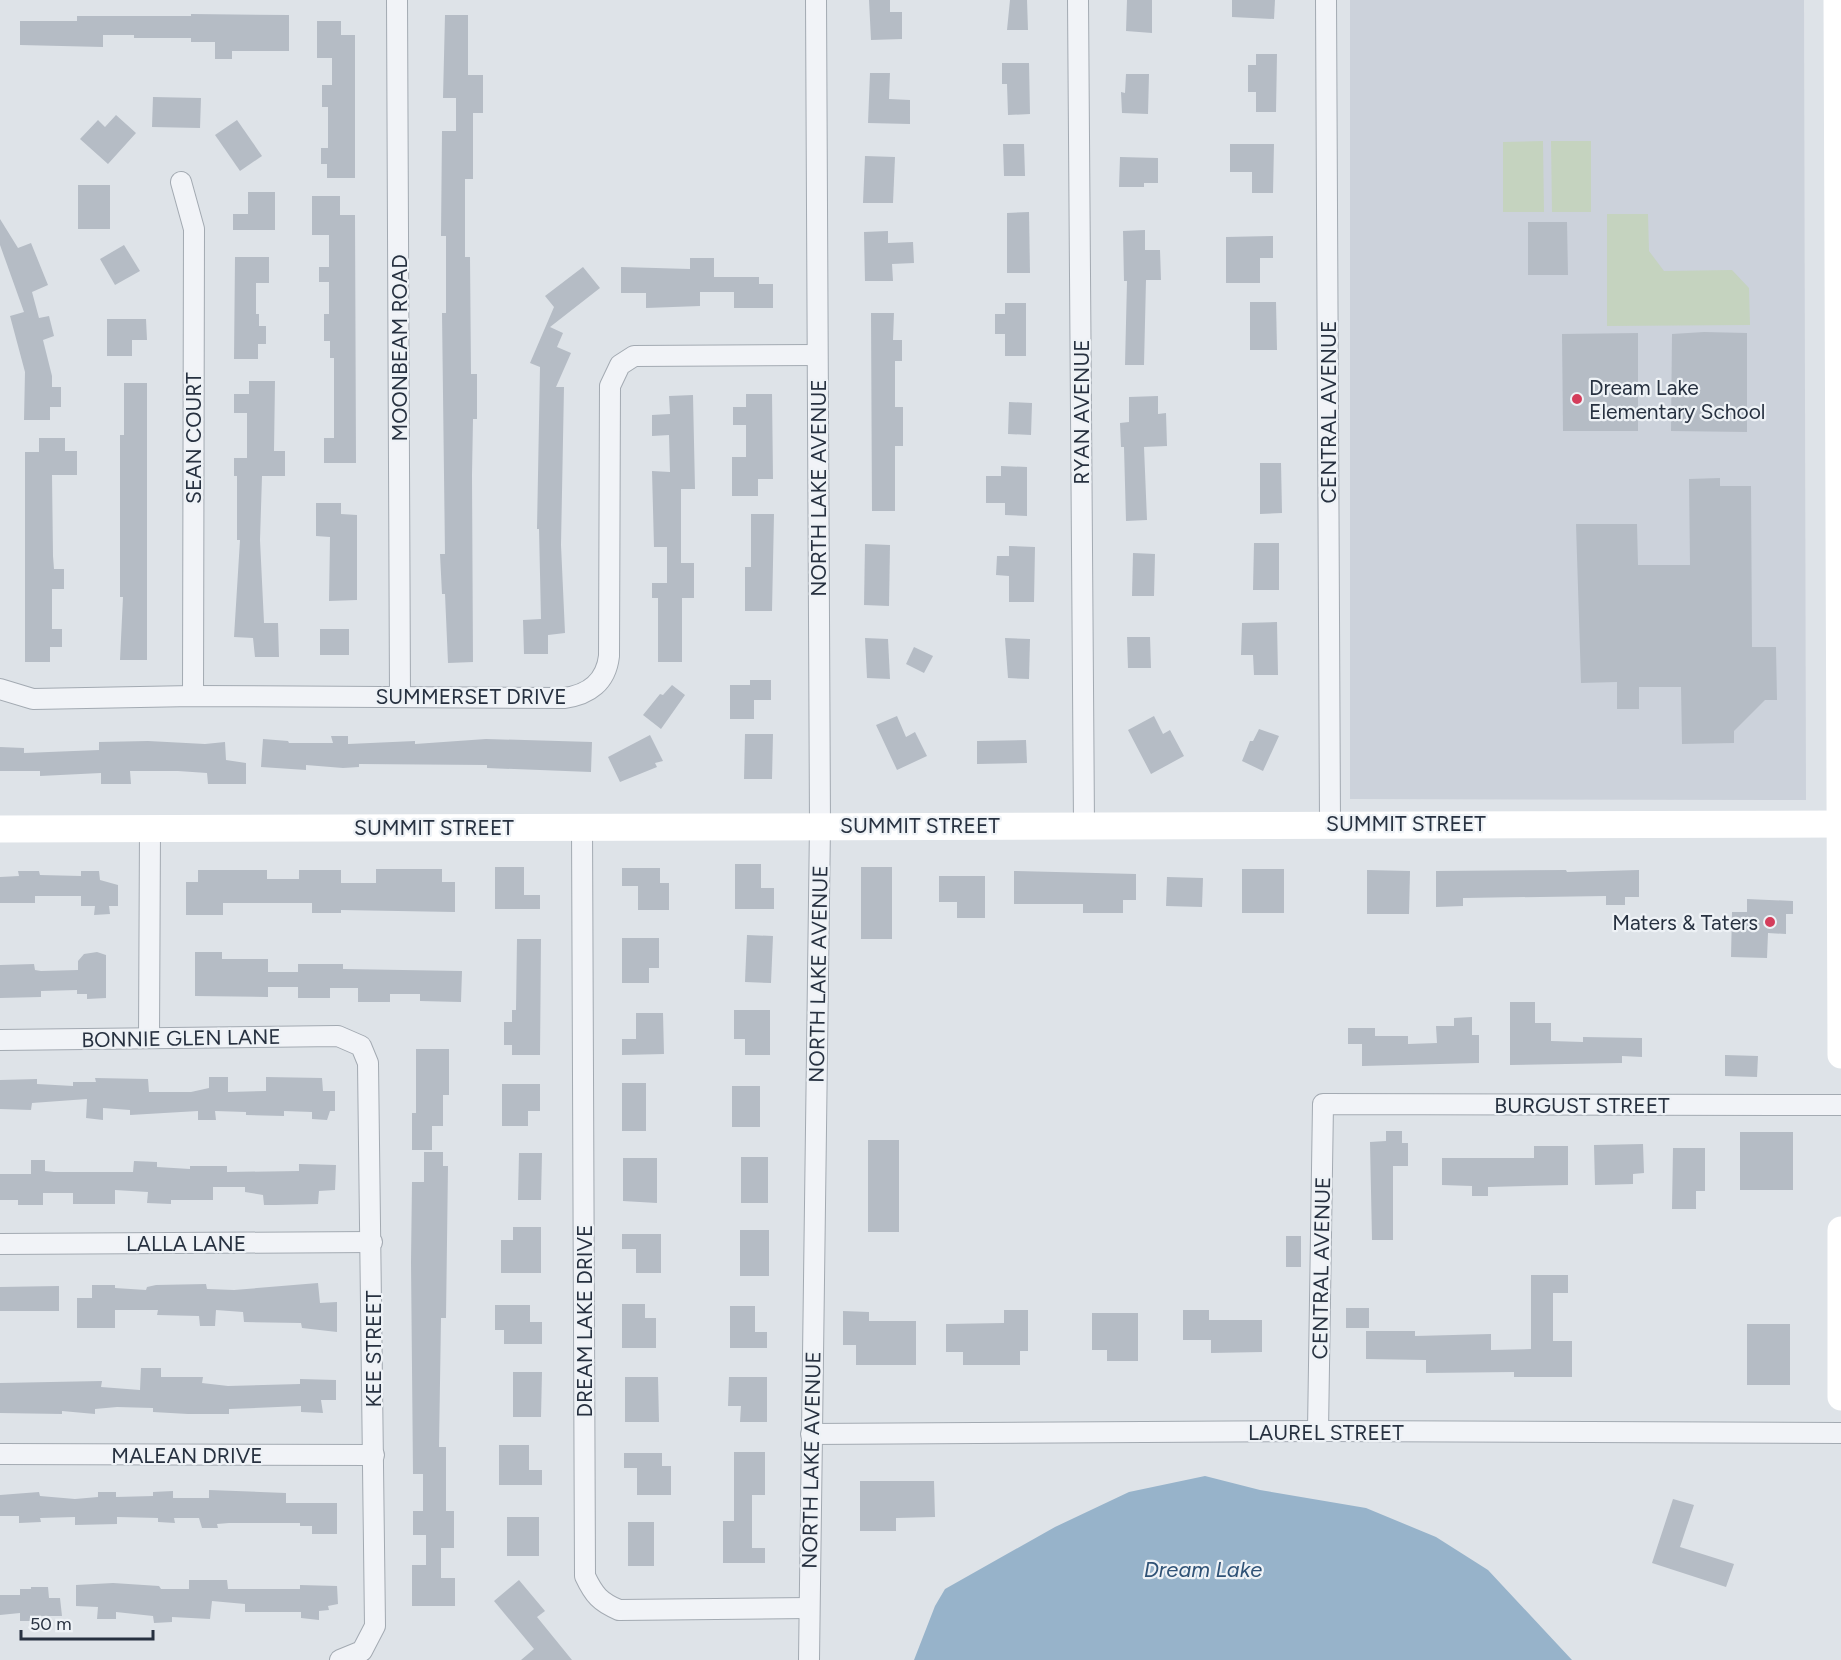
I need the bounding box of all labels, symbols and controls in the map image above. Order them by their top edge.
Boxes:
street label: MOONBEAM ROAD [387,254,412,442]
street label: CENTRAL AVENUE [1316,321,1341,503]
street label: RYAN AVENUE [1069,339,1094,485]
street label: SEAN COURT [181,372,206,504]
place label: Dream Lake Elementary School [1589,375,1765,424]
street label: NORTH LAKE AVENUE [806,379,831,597]
marker: Dream Lake Elementary School [1570,392,1584,406]
street label: SUMMERSET DRIVE [375,684,567,709]
street label: SUMMIT STREET [1326,811,1486,836]
street label: SUMMIT STREET [840,813,1000,838]
street label: SUMMIT STREET [354,815,514,840]
street label: NORTH LAKE AVENUE [804,865,832,1083]
place label: Maters & Taters [1612,910,1758,935]
marker: Maters & Taters [1763,915,1777,929]
street label: BONNIE GLEN LANE [81,1024,281,1052]
street label: BURGUST STREET [1494,1093,1670,1118]
street label: CENTRAL AVENUE [1307,1176,1335,1360]
street label: DREAM LAKE DRIVE [572,1224,597,1418]
street label: LALLA LANE [126,1231,246,1256]
street label: KEE STREET [361,1290,386,1407]
street label: NORTH LAKE AVENUE [797,1351,825,1569]
street label: LAUREL STREET [1248,1420,1404,1445]
street label: MALEAN DRIVE [111,1443,263,1468]
water label: Dream Lake [1144,1556,1262,1583]
scale bar [21,1603,153,1641]
text: 50 m [30,1613,72,1635]

